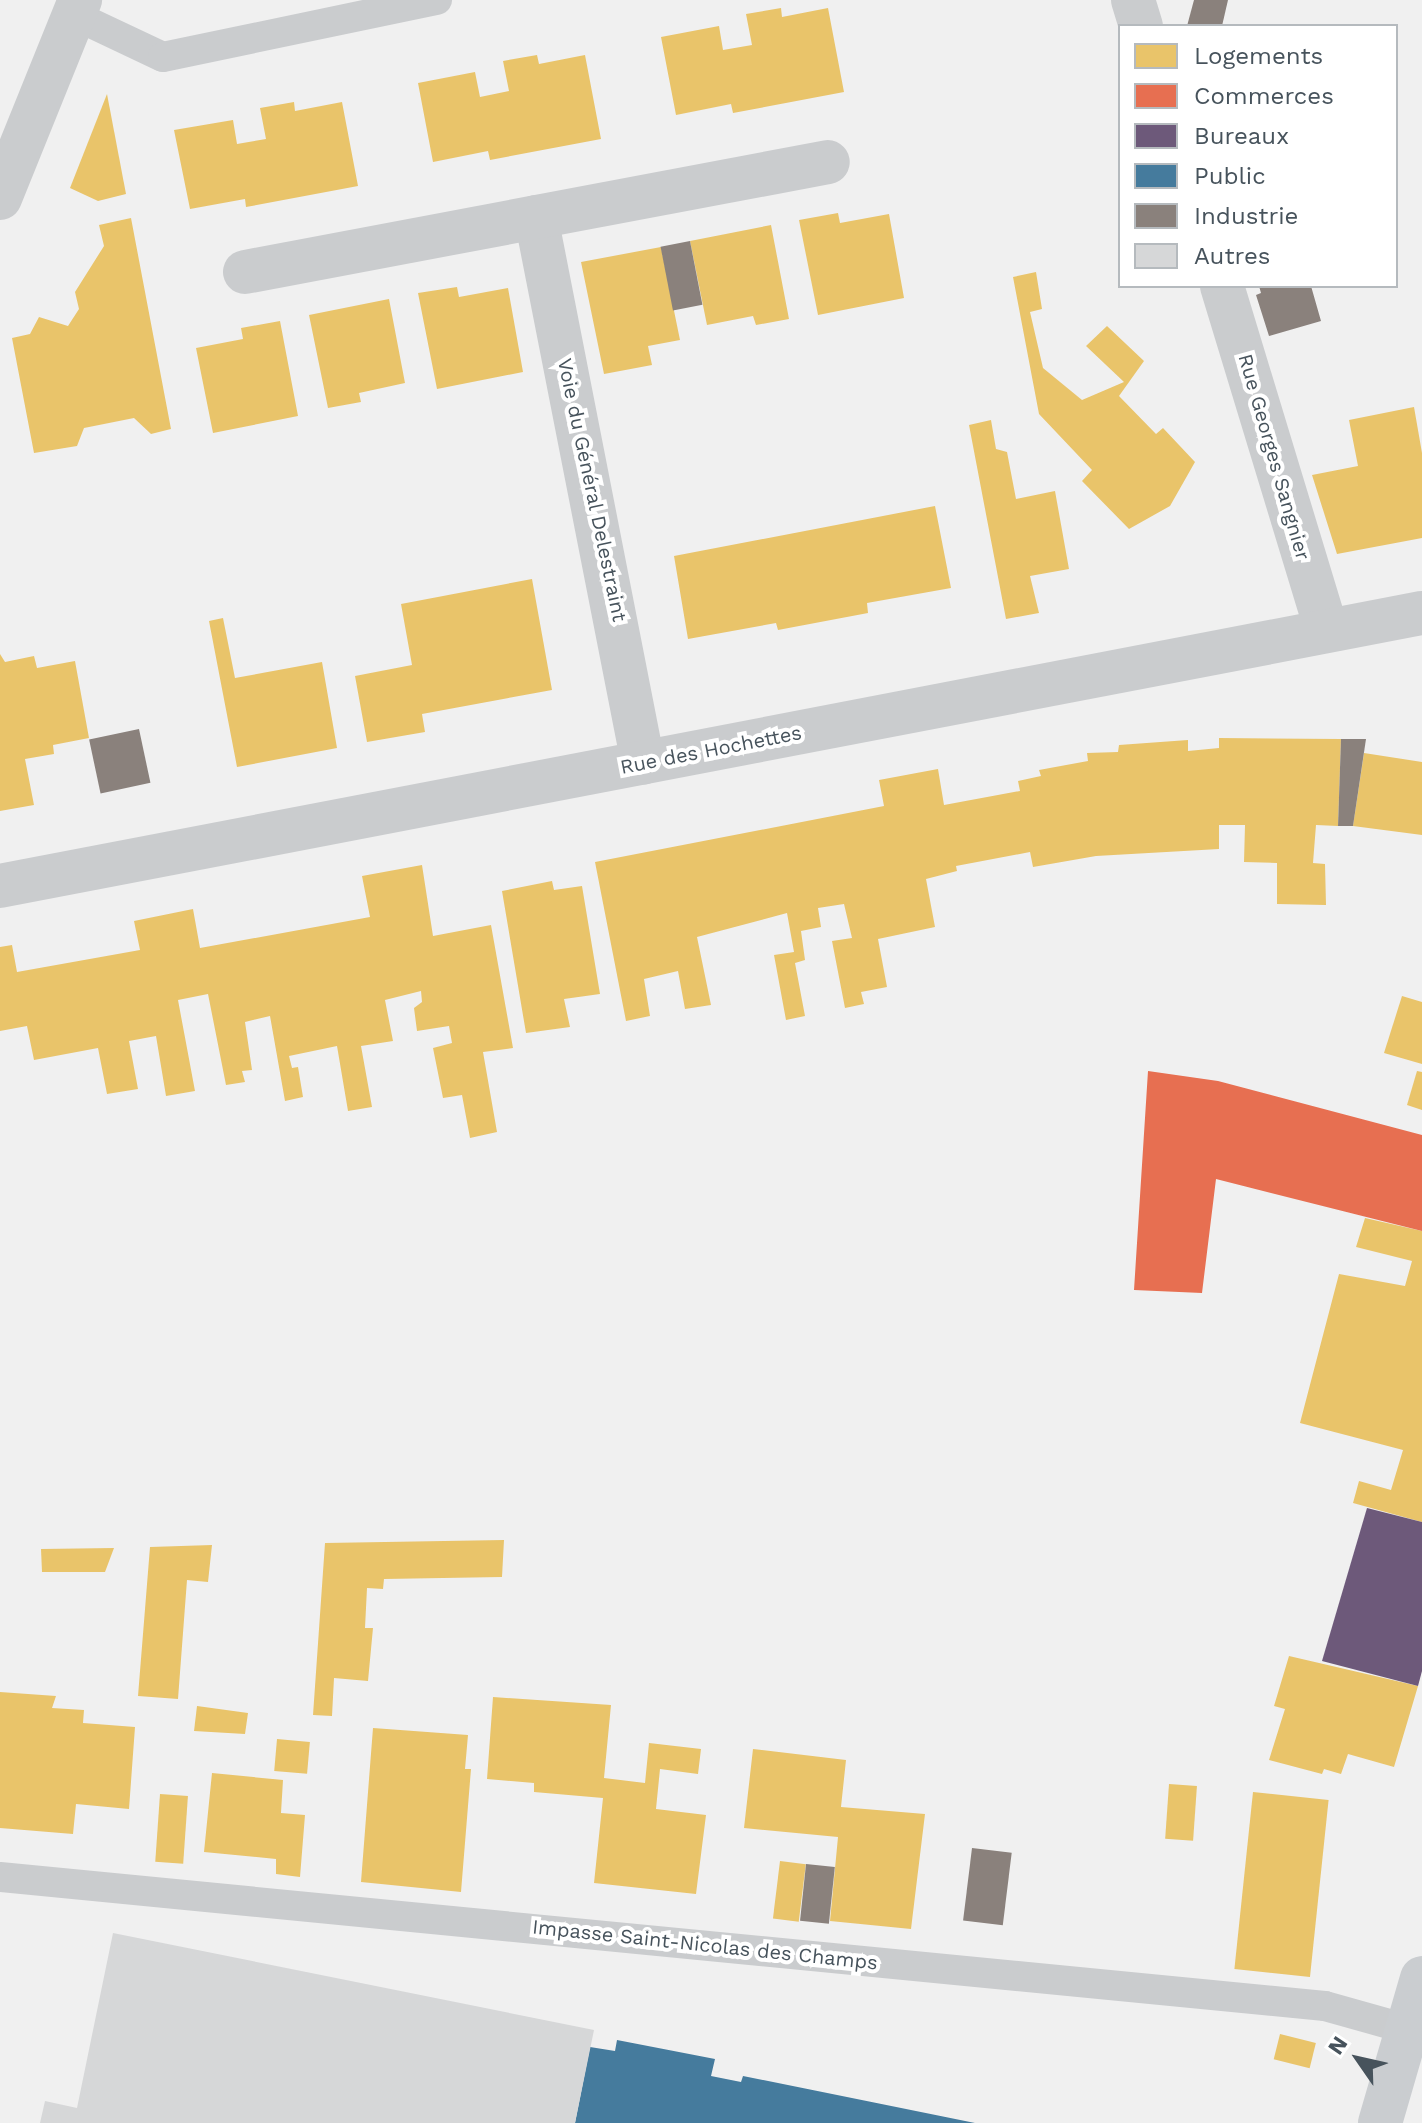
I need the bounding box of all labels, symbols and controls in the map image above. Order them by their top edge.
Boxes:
legend [1118,24,1398,288]
text: Logements [1194,42,1323,70]
text: Commerces [1194,82,1334,110]
text: Bureaux [1194,122,1289,150]
text: Public [1194,162,1266,190]
text: Industrie [1194,202,1298,230]
text: Autres [1194,242,1270,270]
street label: Rue Georges Sangnier [1233,351,1315,563]
street label: Voie du Général Delestraint [552,356,632,624]
street label: Rue des Hochettes [618,721,804,779]
street label: Impasse Saint-Nicolas des Champs [531,1915,879,1975]
north arrow [1318,2019,1398,2099]
text: N [1323,2032,1353,2059]

